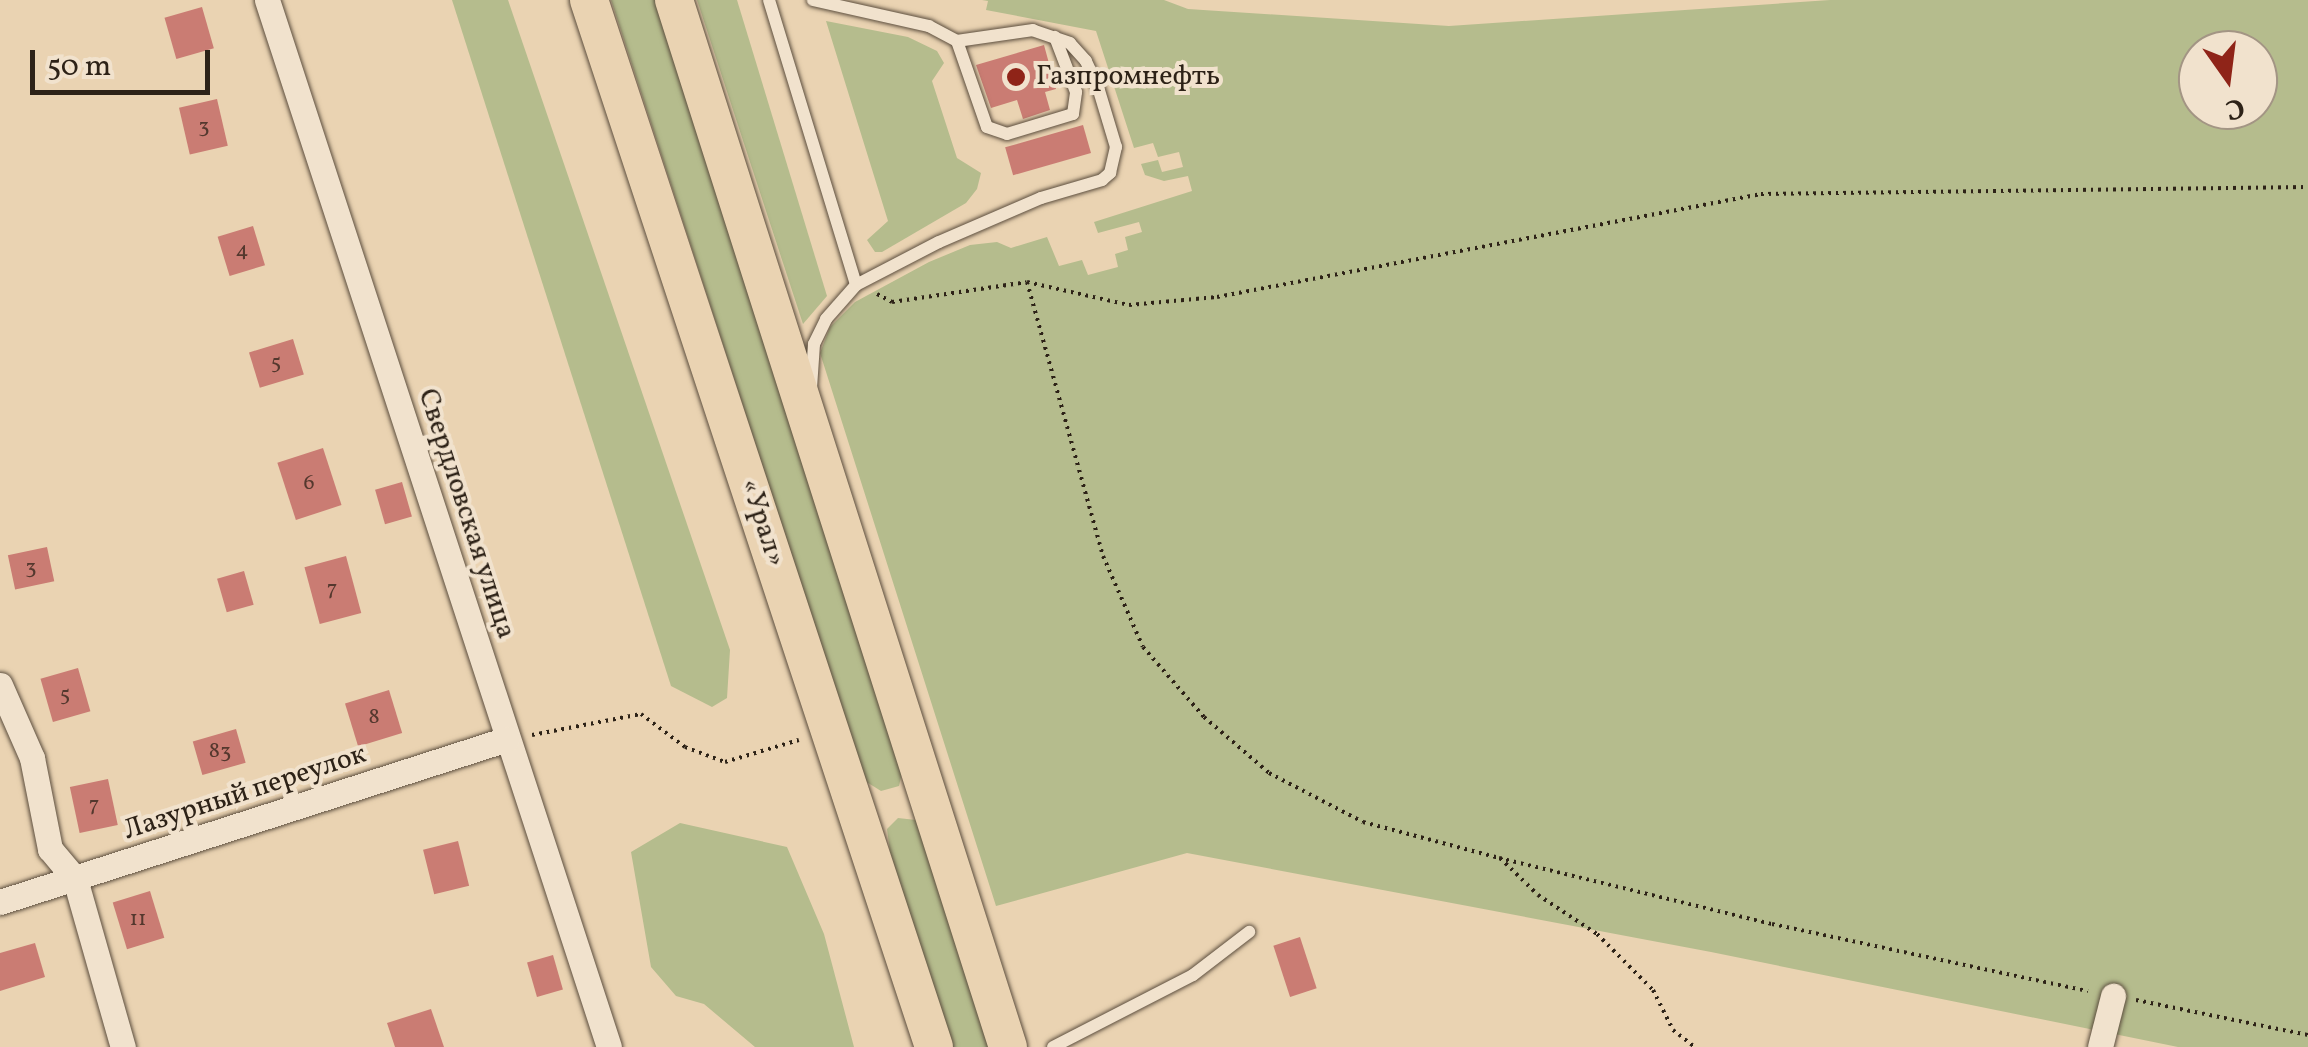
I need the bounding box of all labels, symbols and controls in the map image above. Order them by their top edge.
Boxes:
scale bar [35,30,215,92]
north arrow [2178,30,2278,130]
text: 50 m [47,46,111,88]
place label: Газпромнефть [1036,60,1220,94]
marker: Газпромнефть [1005,66,1027,88]
text: С [2221,87,2248,129]
house number: 3 [198,114,210,140]
house number: 4 [235,238,249,264]
house number: 5 [271,350,281,376]
street label: Свердловская улица [410,384,522,644]
house number: 6 [303,471,315,497]
street label: «Урал» [732,475,792,571]
house number: 3 [25,555,37,581]
house number: 7 [327,577,337,603]
house number: 5 [60,682,70,708]
house number: 8 [368,705,380,731]
street label: Лазурный переулок [119,738,371,848]
house number: 83 [209,739,231,765]
house number: 7 [89,793,99,819]
house number: 11 [129,907,147,933]

